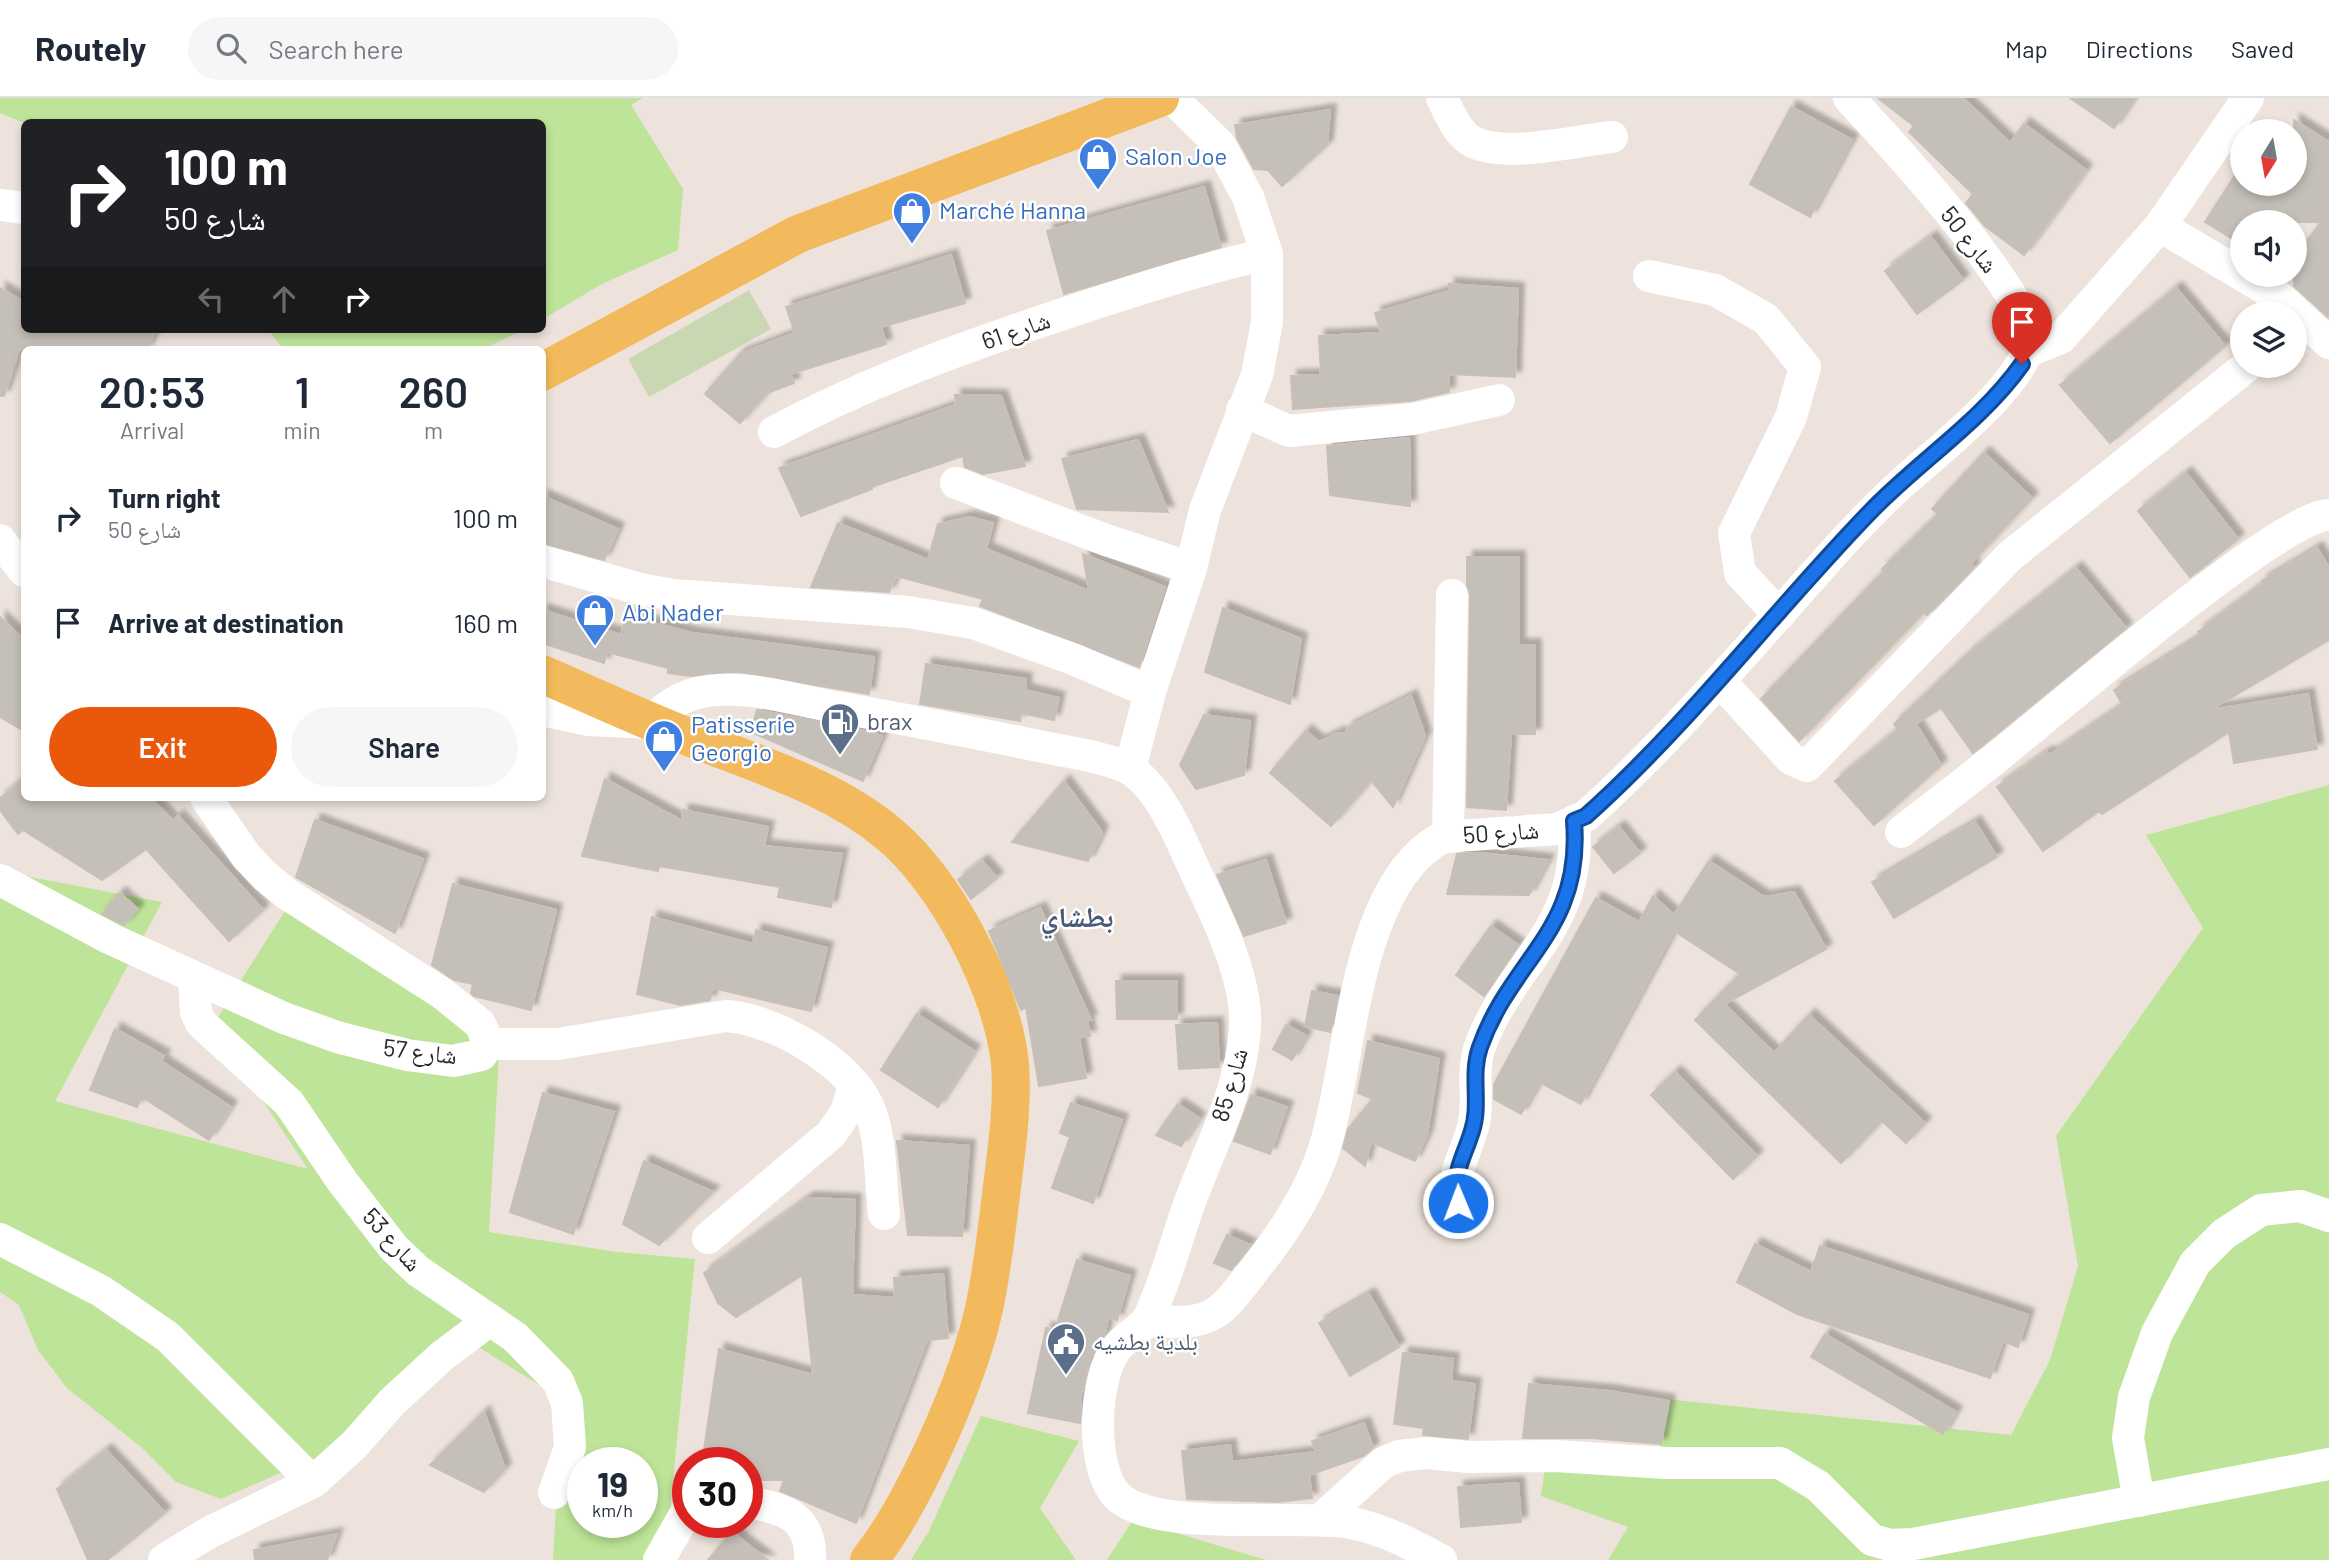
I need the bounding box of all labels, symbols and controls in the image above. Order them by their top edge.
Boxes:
search box [188,17,678,80]
text: Routely [35,28,146,68]
icon: search [212,29,250,67]
text: Search here [268,33,404,64]
text: Map [2005,34,2048,63]
text: Directions [2086,34,2193,63]
text: Saved [2231,34,2294,63]
north arrow [2230,119,2306,196]
map controls [2230,119,2307,378]
text: 100 m [164,136,288,195]
shop icon: Salon Joe [1077,136,1119,191]
place label: Salon Joe [1125,141,1227,170]
icon: right [49,147,140,238]
shop icon: Marché Hanna [891,190,933,245]
place label: Marché Hanna [939,195,1086,224]
text: شارع 50 [164,198,266,236]
street label: شارع 50 [1934,200,2005,279]
button: sound [2230,210,2307,287]
icon: left [192,280,230,318]
icon: ahead [265,280,303,318]
icon: right [338,280,376,318]
pin [1992,292,2052,364]
button: layers [2230,301,2307,378]
icon: arrive [2003,303,2041,341]
street label: شارع 61 [977,304,1054,357]
text: 20:53 [99,366,205,416]
text: 1 [295,366,310,416]
text: 260 [399,366,468,416]
text: Arrival [120,416,184,444]
text: min [283,416,321,444]
text: m [424,416,443,444]
text: Turn right [108,482,221,513]
icon: right [49,499,87,537]
text: 100 m [453,502,518,533]
text: شارع 50 [108,515,181,543]
shop icon: Abi Nader [574,592,616,647]
place label: Abi Nader [622,597,724,626]
icon: arrive [49,604,87,642]
text: Arrive at destination [108,607,344,638]
text: 160 m [454,607,518,638]
fuel station icon: brax [819,701,861,756]
place label: brax [867,706,913,735]
button: Exit [49,707,277,787]
button: Share [291,707,518,787]
place label: Patisserie Georgio [691,709,795,766]
shop icon: Patisserie Georgio [643,718,685,773]
street label: شارع 50 [1462,814,1540,851]
district label: بطشاي [1041,899,1113,940]
street label: شارع 57 [381,1032,459,1071]
street label: شارع 85 [1204,1044,1255,1125]
position arrow [1421,1166,1495,1240]
street label: شارع 53 [356,1201,429,1278]
public building icon: بلدية بطشيه [1045,1321,1087,1376]
place label: بلدية بطشيه [1093,1326,1198,1356]
speed limit sign: 30 [672,1447,763,1538]
text: 19 [597,1462,628,1504]
text: km/h [592,1499,633,1521]

